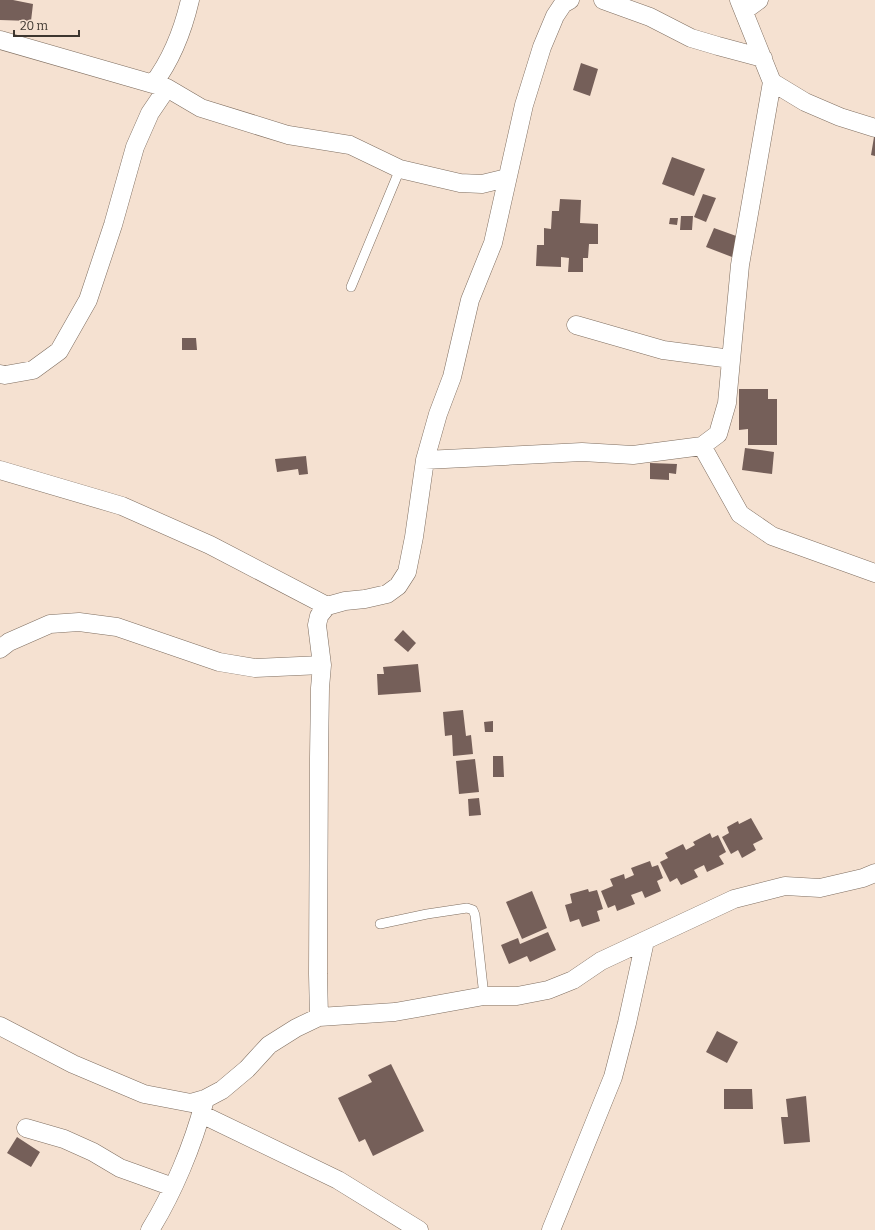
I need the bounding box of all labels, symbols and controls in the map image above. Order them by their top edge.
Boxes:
scale bar [14,12,79,38]
text: 20 m [20,19,49,33]

